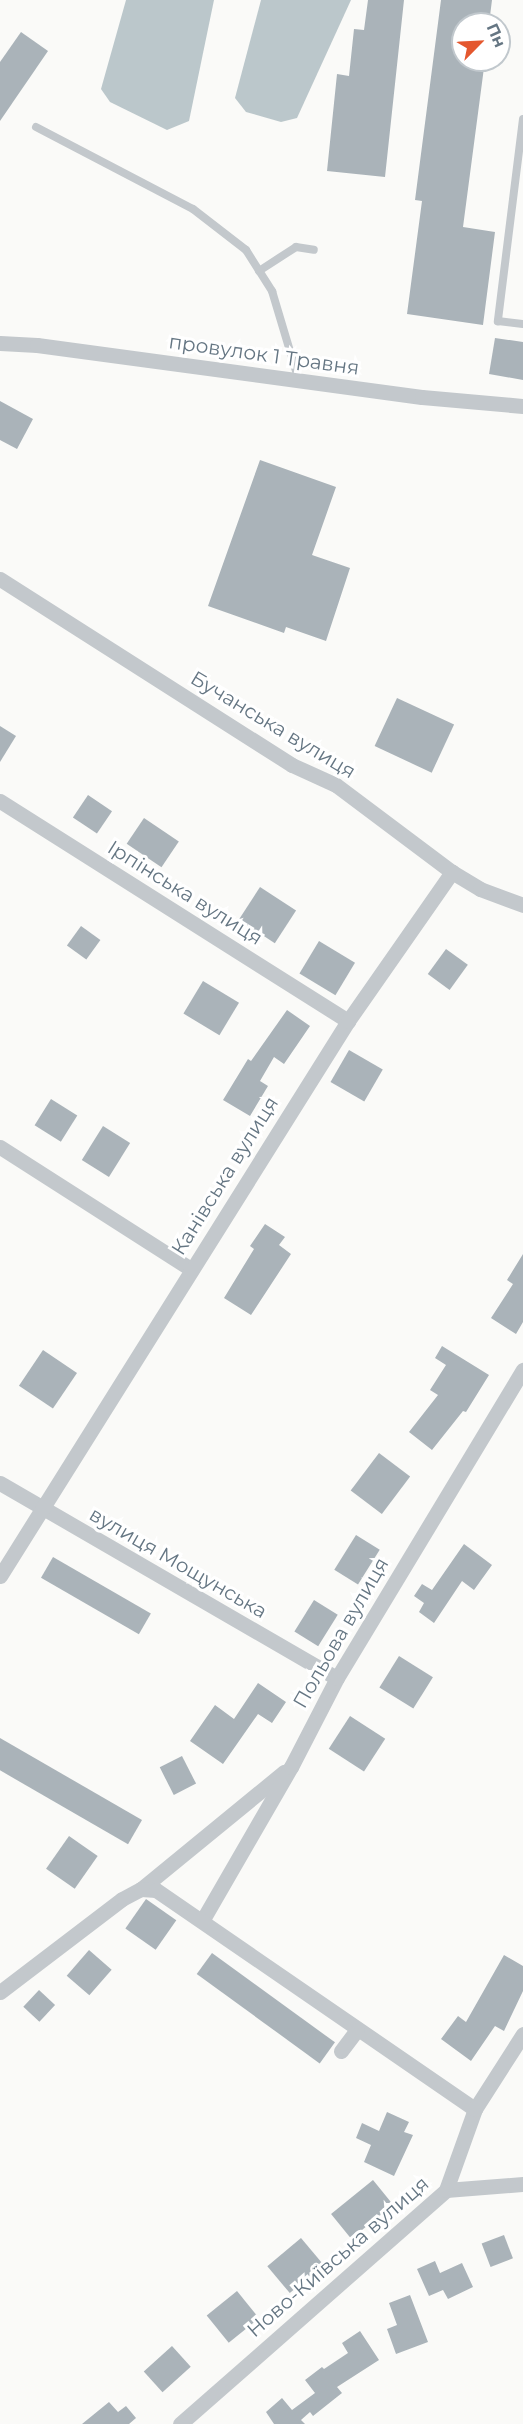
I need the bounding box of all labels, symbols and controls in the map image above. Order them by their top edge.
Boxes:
north arrow [451,12,511,72]
text: Пн [482,20,510,50]
street label: провулок 1 Травня [167,330,361,380]
street label: Бучанська вулиця [186,666,360,784]
street label: Ірпінська вулиця [103,836,267,950]
street label: Канівська вулиця [166,1092,284,1260]
street label: вулиця Мощунська [85,1502,271,1624]
street label: Польова вулиця [288,1553,394,1713]
street label: Ново-Київська вулиця [242,2172,434,2342]

